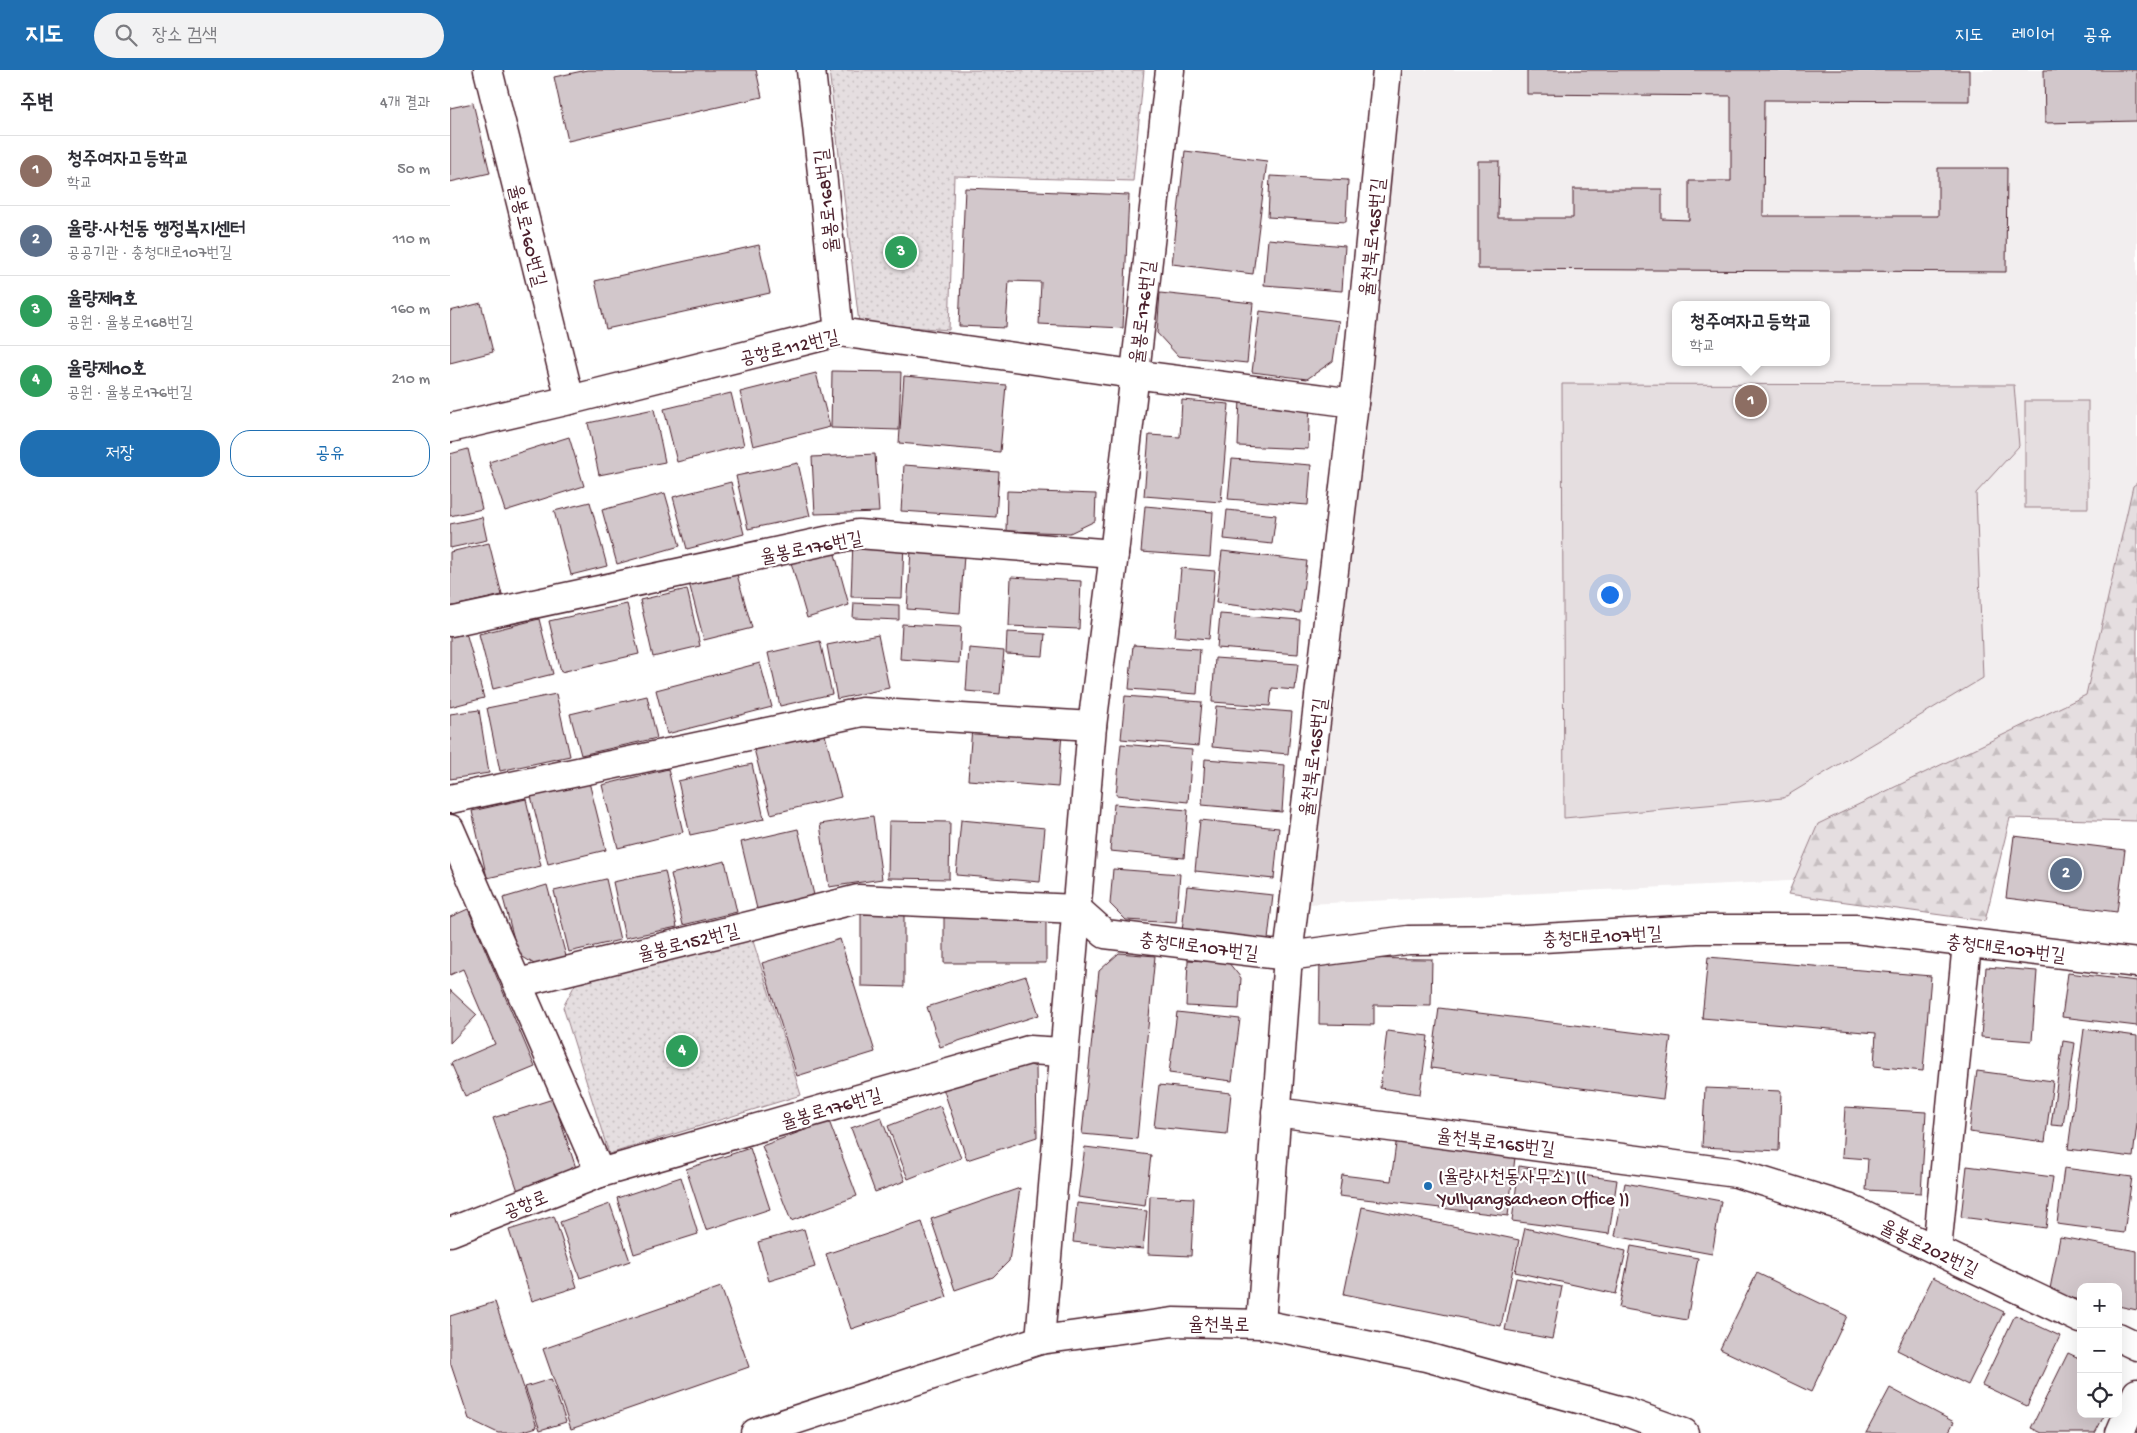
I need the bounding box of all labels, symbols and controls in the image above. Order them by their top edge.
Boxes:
search box [94,13,444,58]
icon: search [112,21,140,49]
text: 지도 [25,22,64,51]
text: 장소 검색 [152,25,217,48]
text: 지도 [1955,26,1984,47]
text: 레이어 [2012,26,2055,47]
text: 공유 [2083,26,2112,47]
text: 주변 [20,92,54,117]
text: 4개 결과 [380,95,430,114]
street label: 율봉로168번길 [812,148,845,254]
text: 청주여자고등학교 [67,149,189,172]
text: 1 [33,161,39,180]
text: 50 m [397,161,430,180]
text: 학교 [67,175,93,194]
street label: 율천북로165번길 [1357,177,1392,298]
street label: 율봉로160번길 [502,182,549,289]
text: 율량·사천동 행정복지센터 [67,219,246,242]
text: 2 [32,231,40,250]
text: 110 m [393,231,430,250]
pin: 3 [885,233,917,271]
text: 공공기관 · 충청대로107번길 [67,245,232,264]
street label: 율봉로176번길 [1127,260,1162,365]
text: 율량제9호 [67,289,138,312]
text: 3 [32,301,40,320]
text: 160 m [391,301,430,320]
popup [1672,301,1830,366]
text: 청주여자고등학교 [1690,312,1812,335]
text: 공원 · 율봉로168번길 [67,315,193,334]
street label: 공항로112번길 [738,327,842,372]
text: 학교 [1690,338,1716,357]
text: 율량제10호 [67,359,147,382]
text: 4 [32,371,40,390]
text: 210 m [391,371,430,390]
pin: 1 [1735,382,1767,420]
text: 공원 · 율봉로176번길 [67,385,193,404]
button: 저장 [20,430,220,477]
button: 공유 [230,430,430,477]
street label: 율봉로176번길 [759,528,865,571]
your location [1597,582,1623,608]
street label: 율천북로165번길 [1297,697,1334,818]
pin: 2 [2050,855,2082,893]
street label: 율봉로152번길 [636,921,742,968]
street label: 충청대로107번길 [1542,924,1663,953]
street label: 충청대로107번길 [1138,930,1260,967]
street label: 충청대로107번길 [1945,932,2067,969]
pin: 4 [666,1032,698,1070]
street label: 율봉로176번길 [779,1085,885,1136]
street label: 율천북로165번길 [1435,1126,1556,1163]
place label: (율량사천동사무소) (( Yullyangsacheon Office )) [1436,1167,1630,1212]
marker: (율량사천동사무소) (( Yullyangsacheon Office )) [1422,1180,1434,1192]
street label: 공항로 [501,1187,552,1226]
street label: 율봉로202번길 [1876,1217,1981,1284]
map controls [2077,1283,2122,1418]
button: + [2077,1283,2122,1328]
street label: 율천북로 [1188,1314,1250,1339]
button: − [2077,1328,2122,1373]
button: locate [2077,1373,2122,1418]

